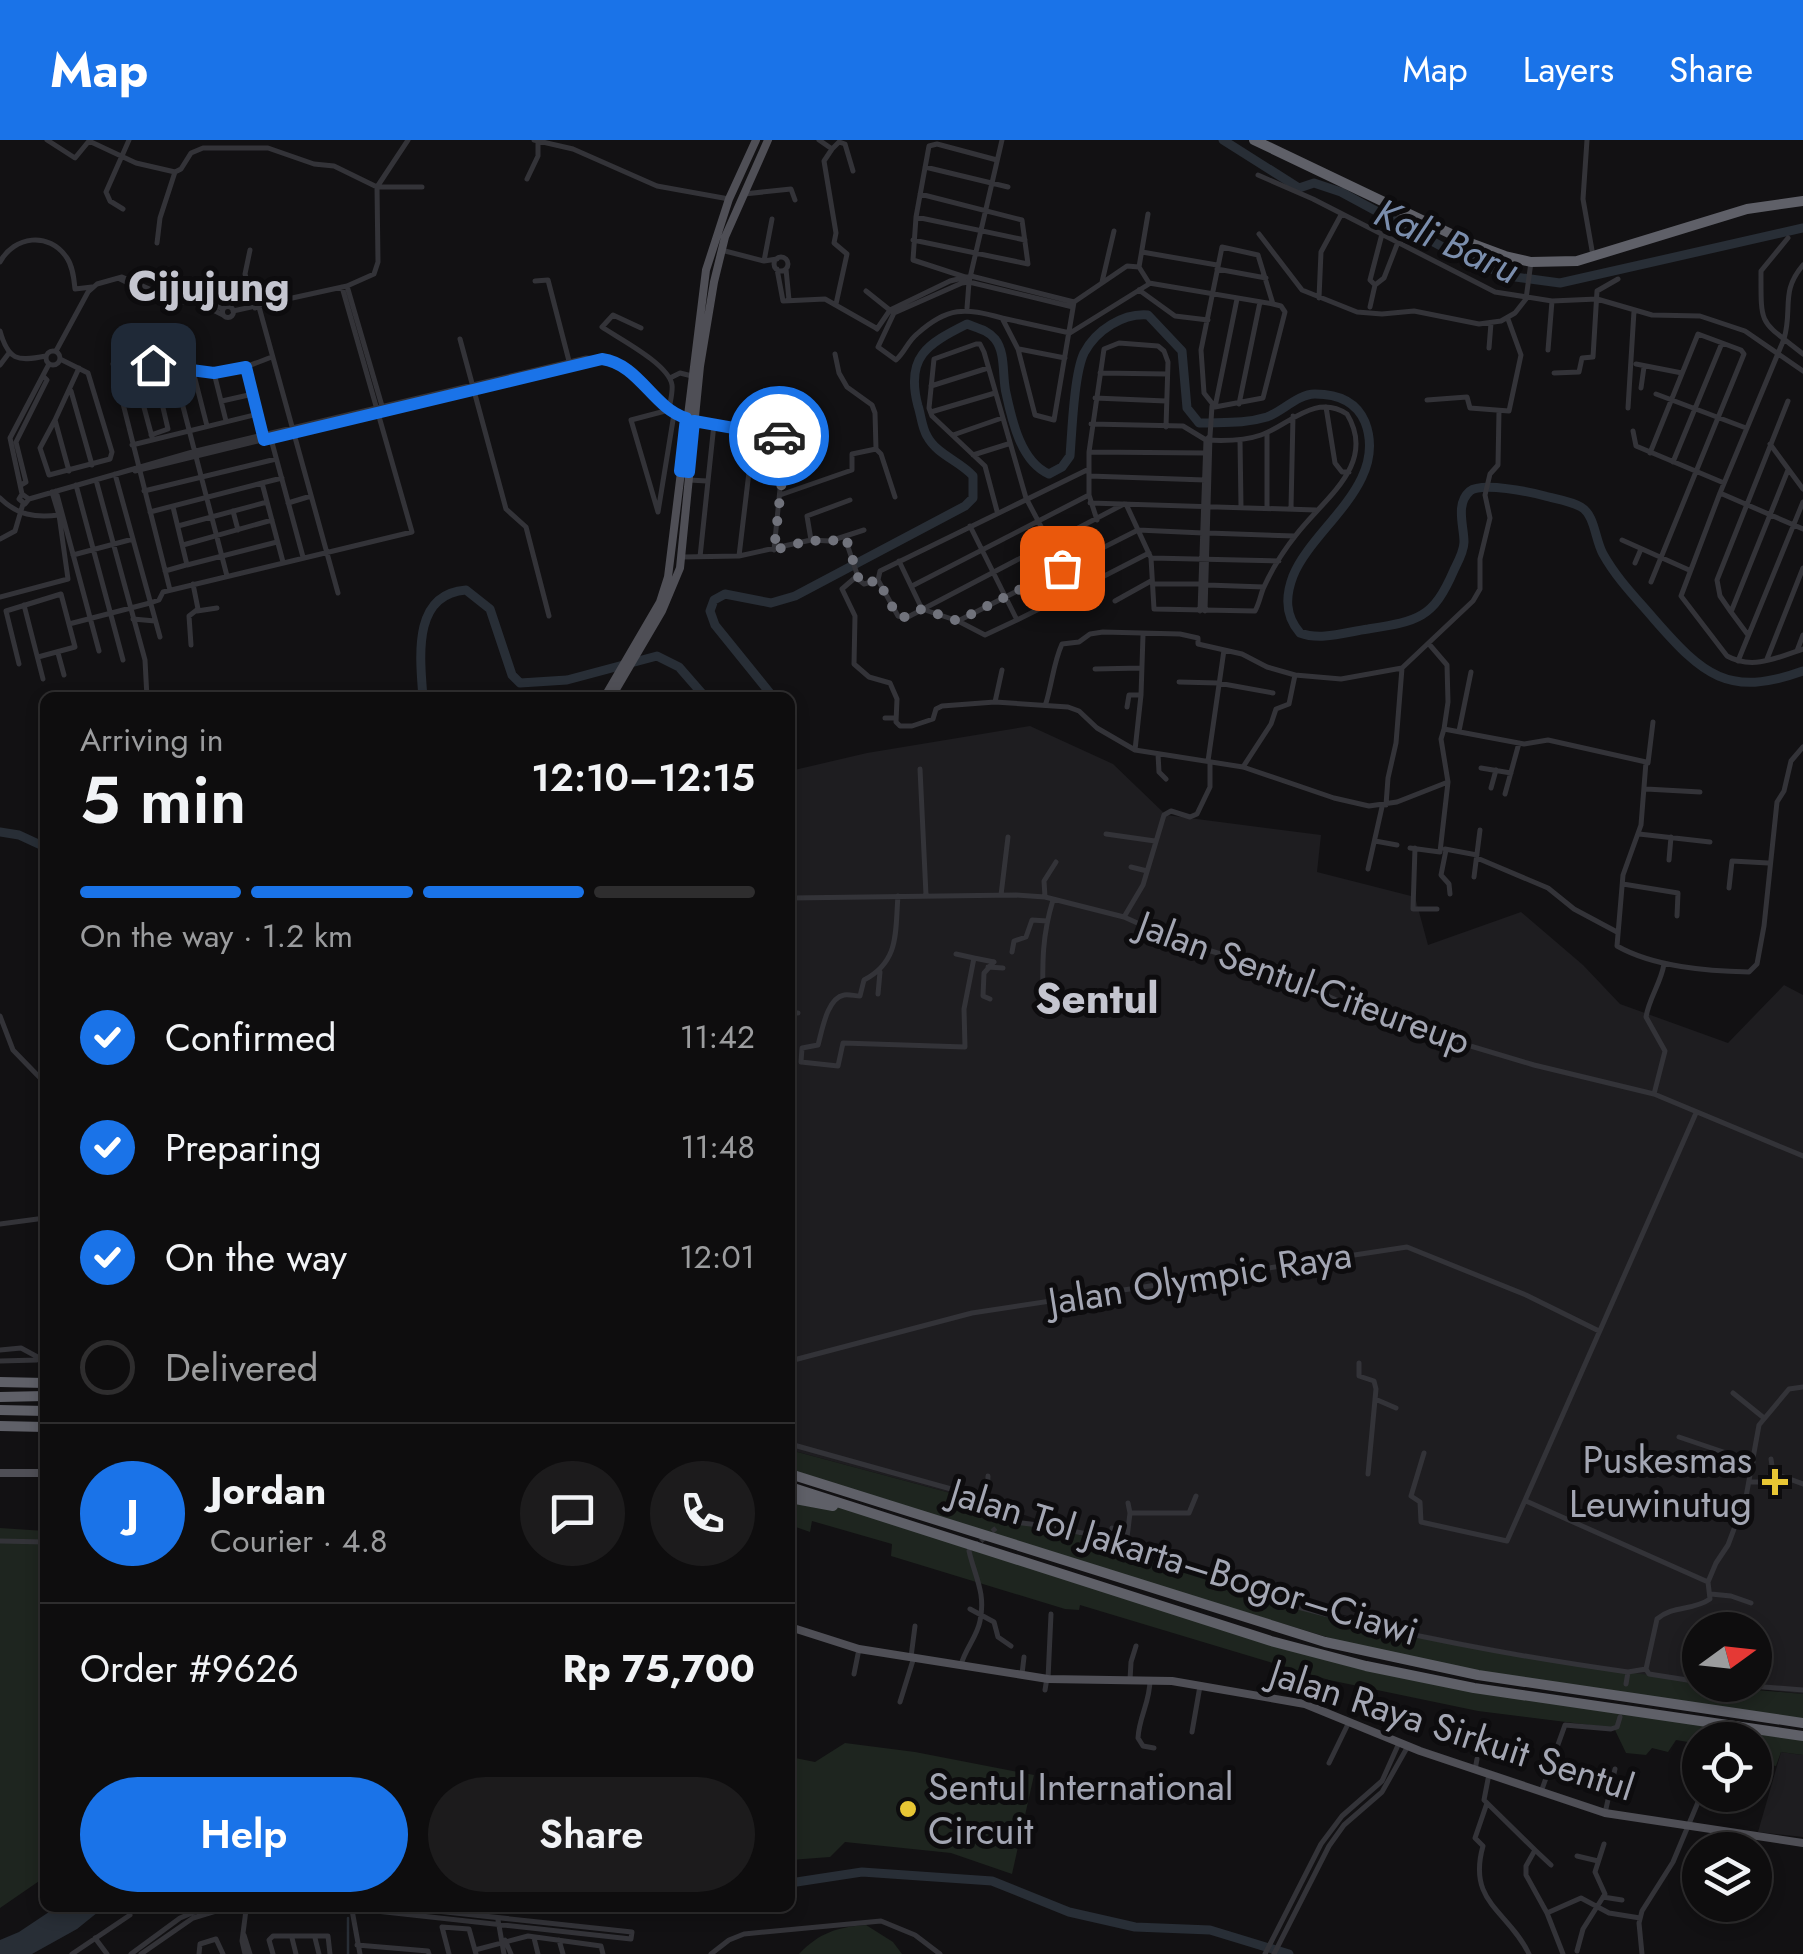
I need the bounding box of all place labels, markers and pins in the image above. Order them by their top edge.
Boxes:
pin [111,323,196,408]
pin [1020,526,1105,611]
place label: Puskesmas Leuwinutug [1569,1432,1752,1531]
marker: Puskesmas Leuwinutug [1762,1469,1788,1495]
place label: Sentul International Circuit [928,1759,1233,1858]
marker: Sentul International Circuit [897,1798,919,1820]

